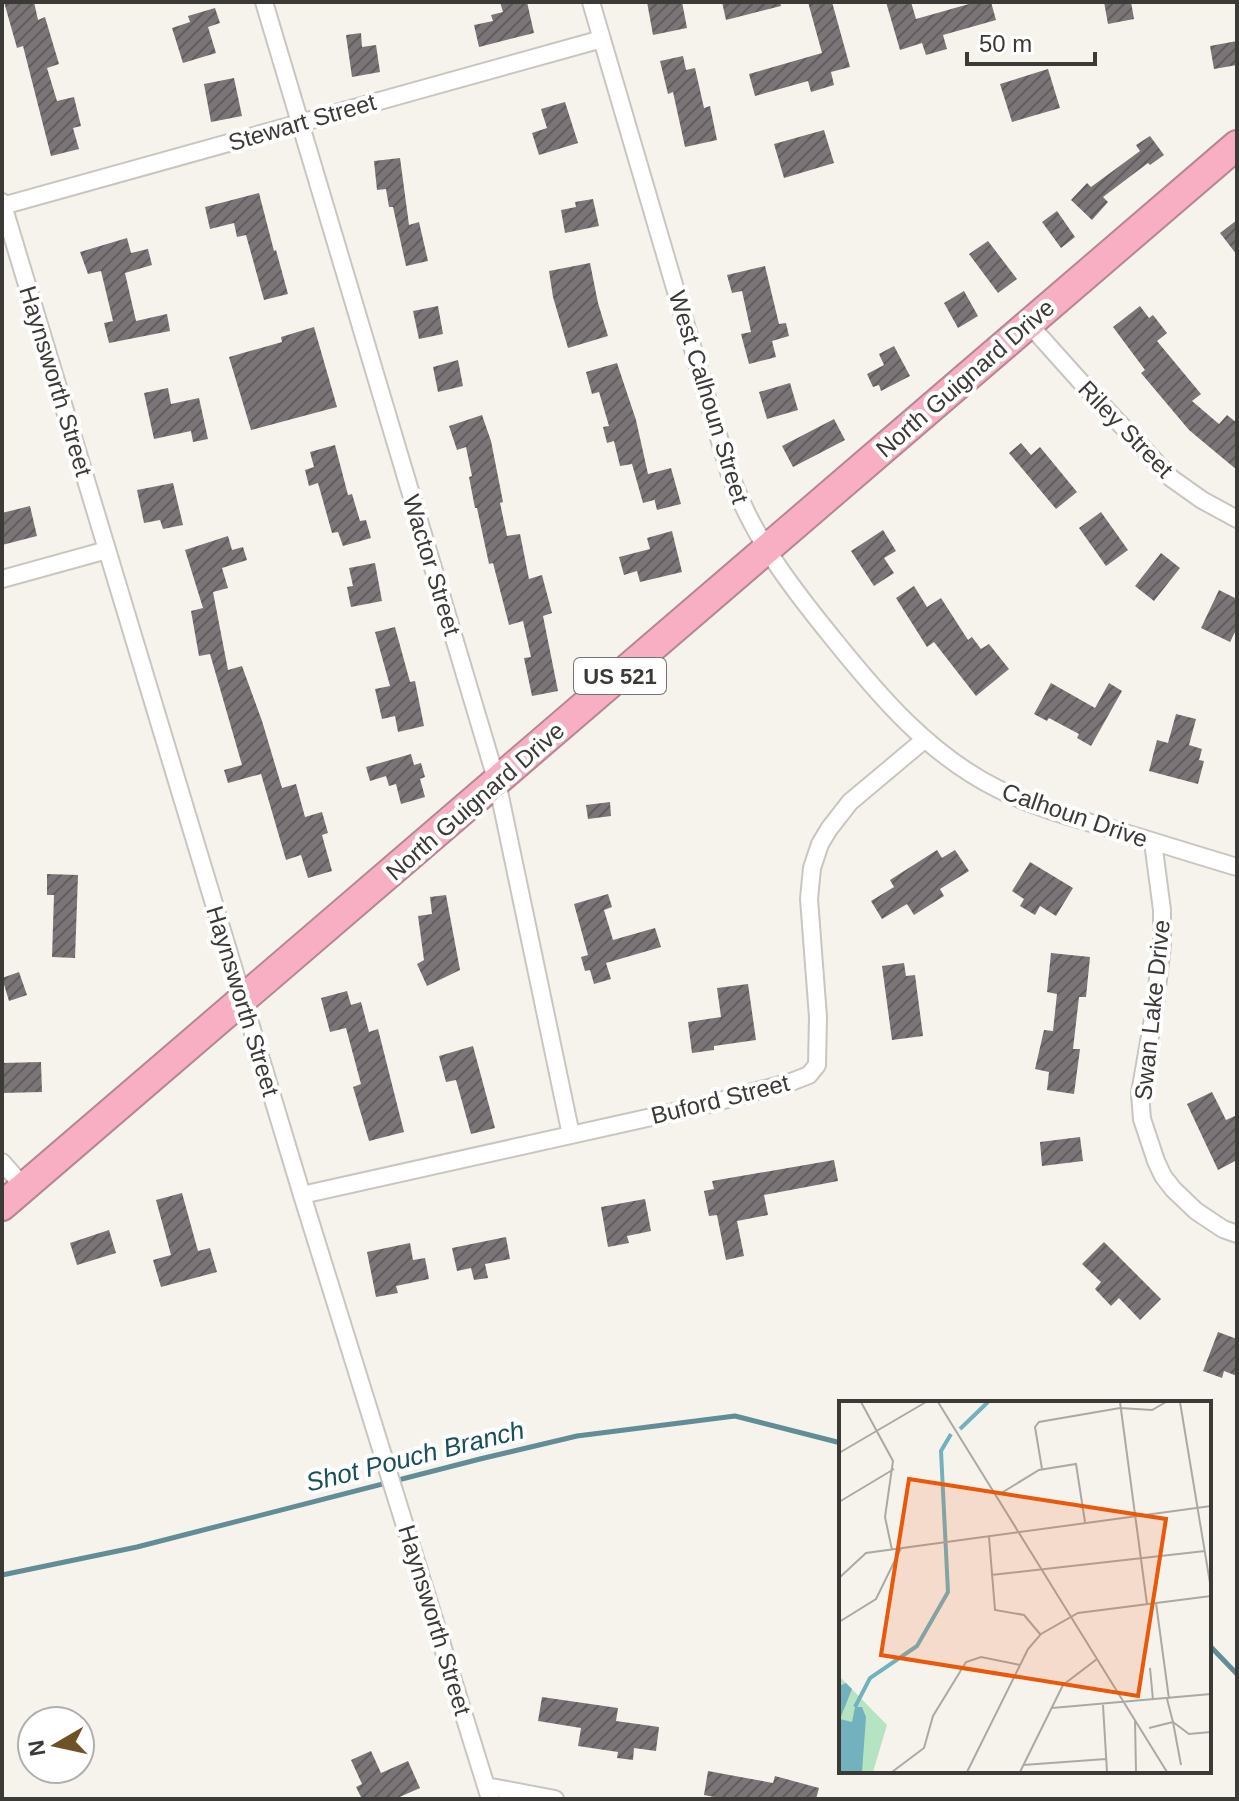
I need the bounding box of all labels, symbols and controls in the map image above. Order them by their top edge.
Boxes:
scale bar [967,16,1095,66]
text: 50 m [979,30,1032,57]
street label: Stewart Street [225,88,379,156]
street label: Haynsworth Street [14,283,98,480]
street label: West Calhoun Street [664,287,754,507]
street label: North Guignard Drive [871,293,1059,463]
street label: Riley Street [1073,375,1179,483]
street label: Wactor Street [398,491,466,639]
road number: US 521 [574,658,666,694]
street label: North Guignard Drive [381,716,569,886]
street label: Calhoun Drive [999,777,1151,853]
street label: Haynsworth Street [201,903,285,1100]
street label: Swan Lake Drive [1129,918,1175,1102]
street label: Buford Street [648,1069,792,1129]
inset map [839,1401,1211,1773]
water label: Shot Pouch Branch [303,1414,527,1498]
street label: Haynsworth Street [393,1522,477,1719]
north arrow [16,1705,96,1785]
text: N [23,1738,50,1758]

